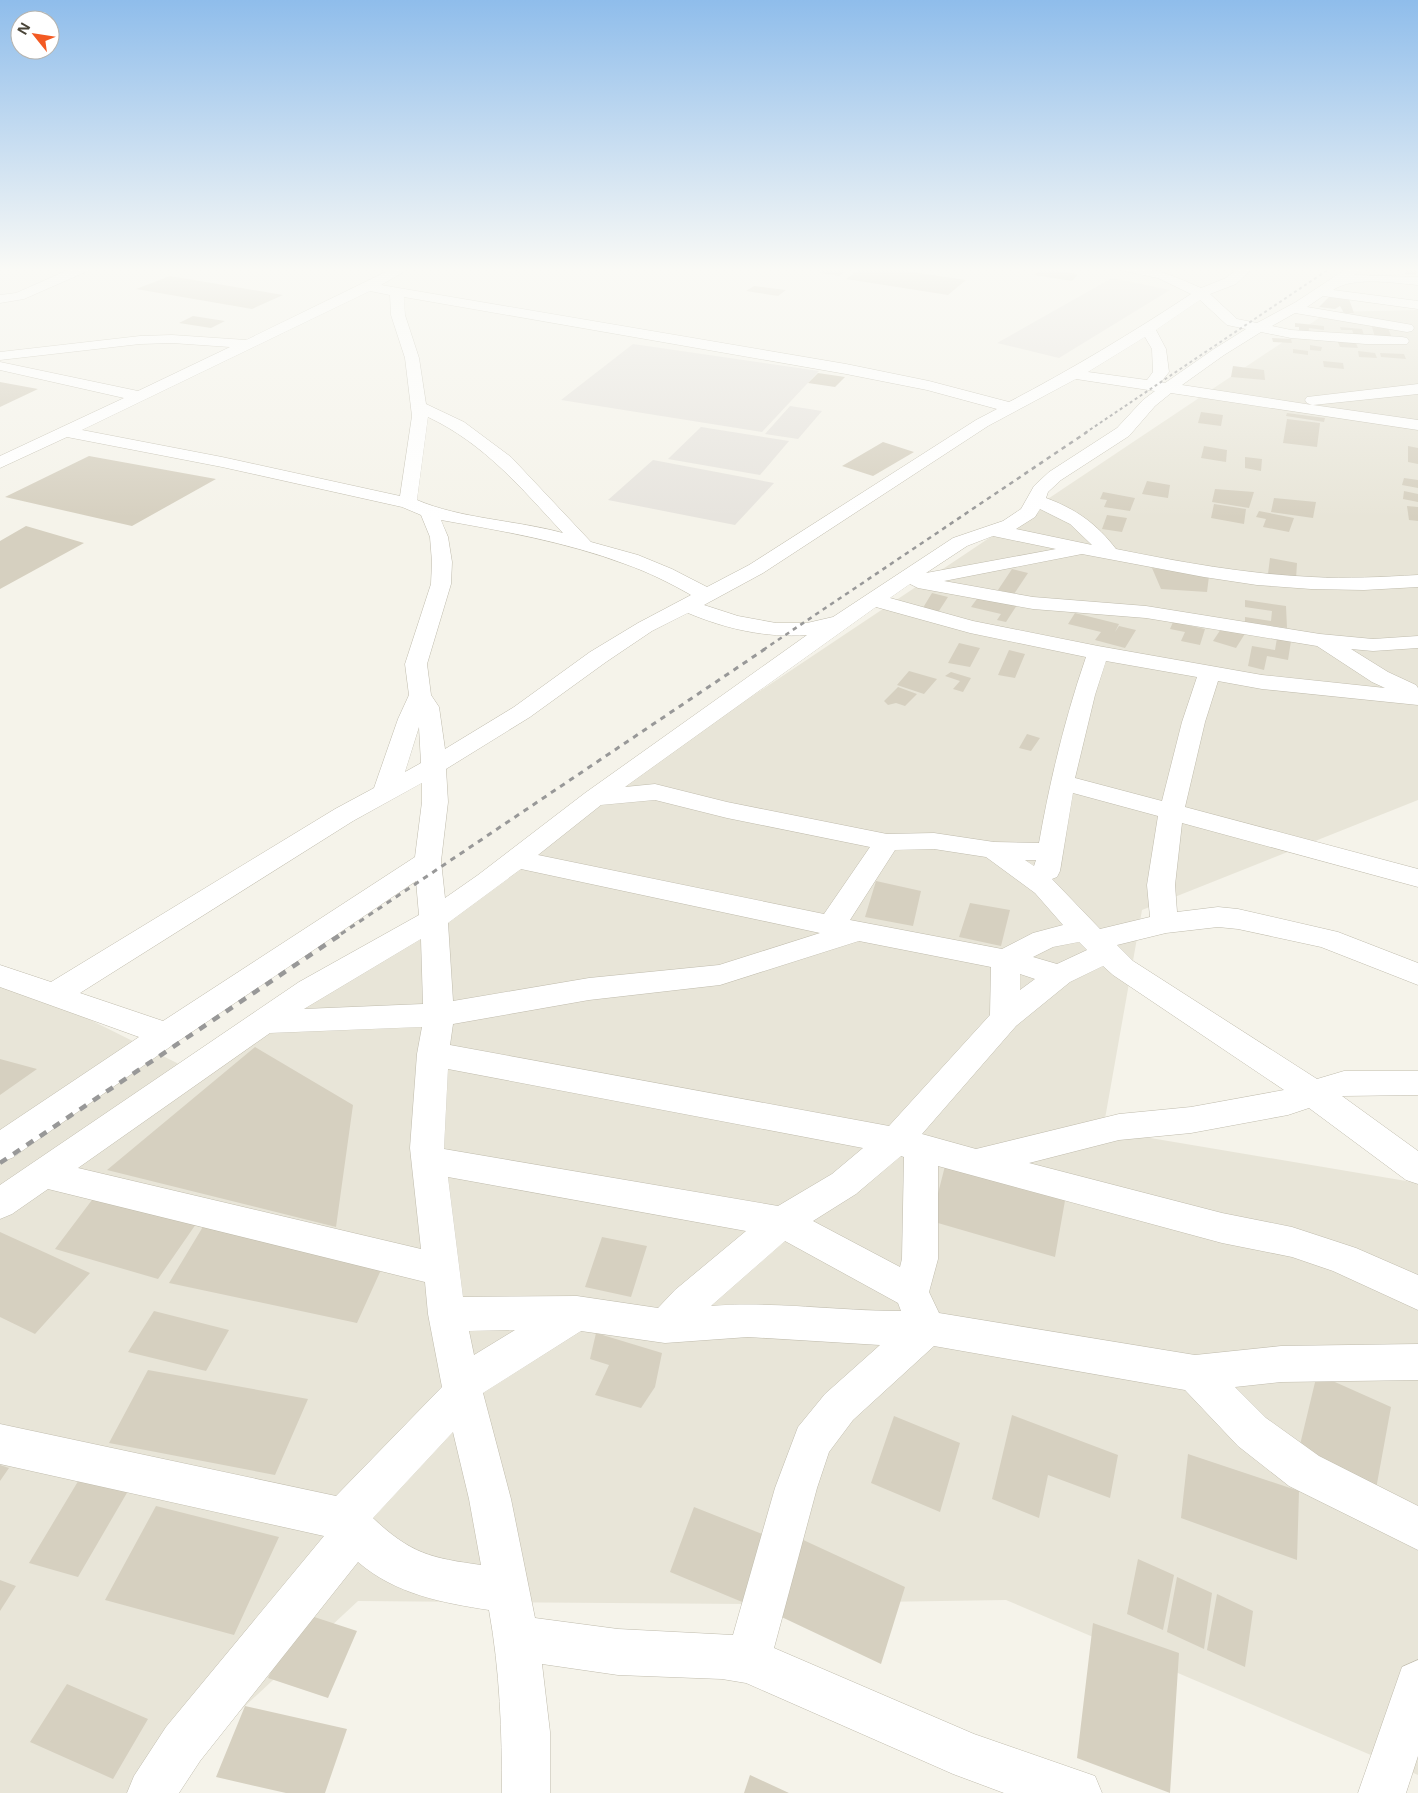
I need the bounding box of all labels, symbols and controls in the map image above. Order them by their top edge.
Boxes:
north arrow [10,10,60,60]
text: N [12,19,34,38]

